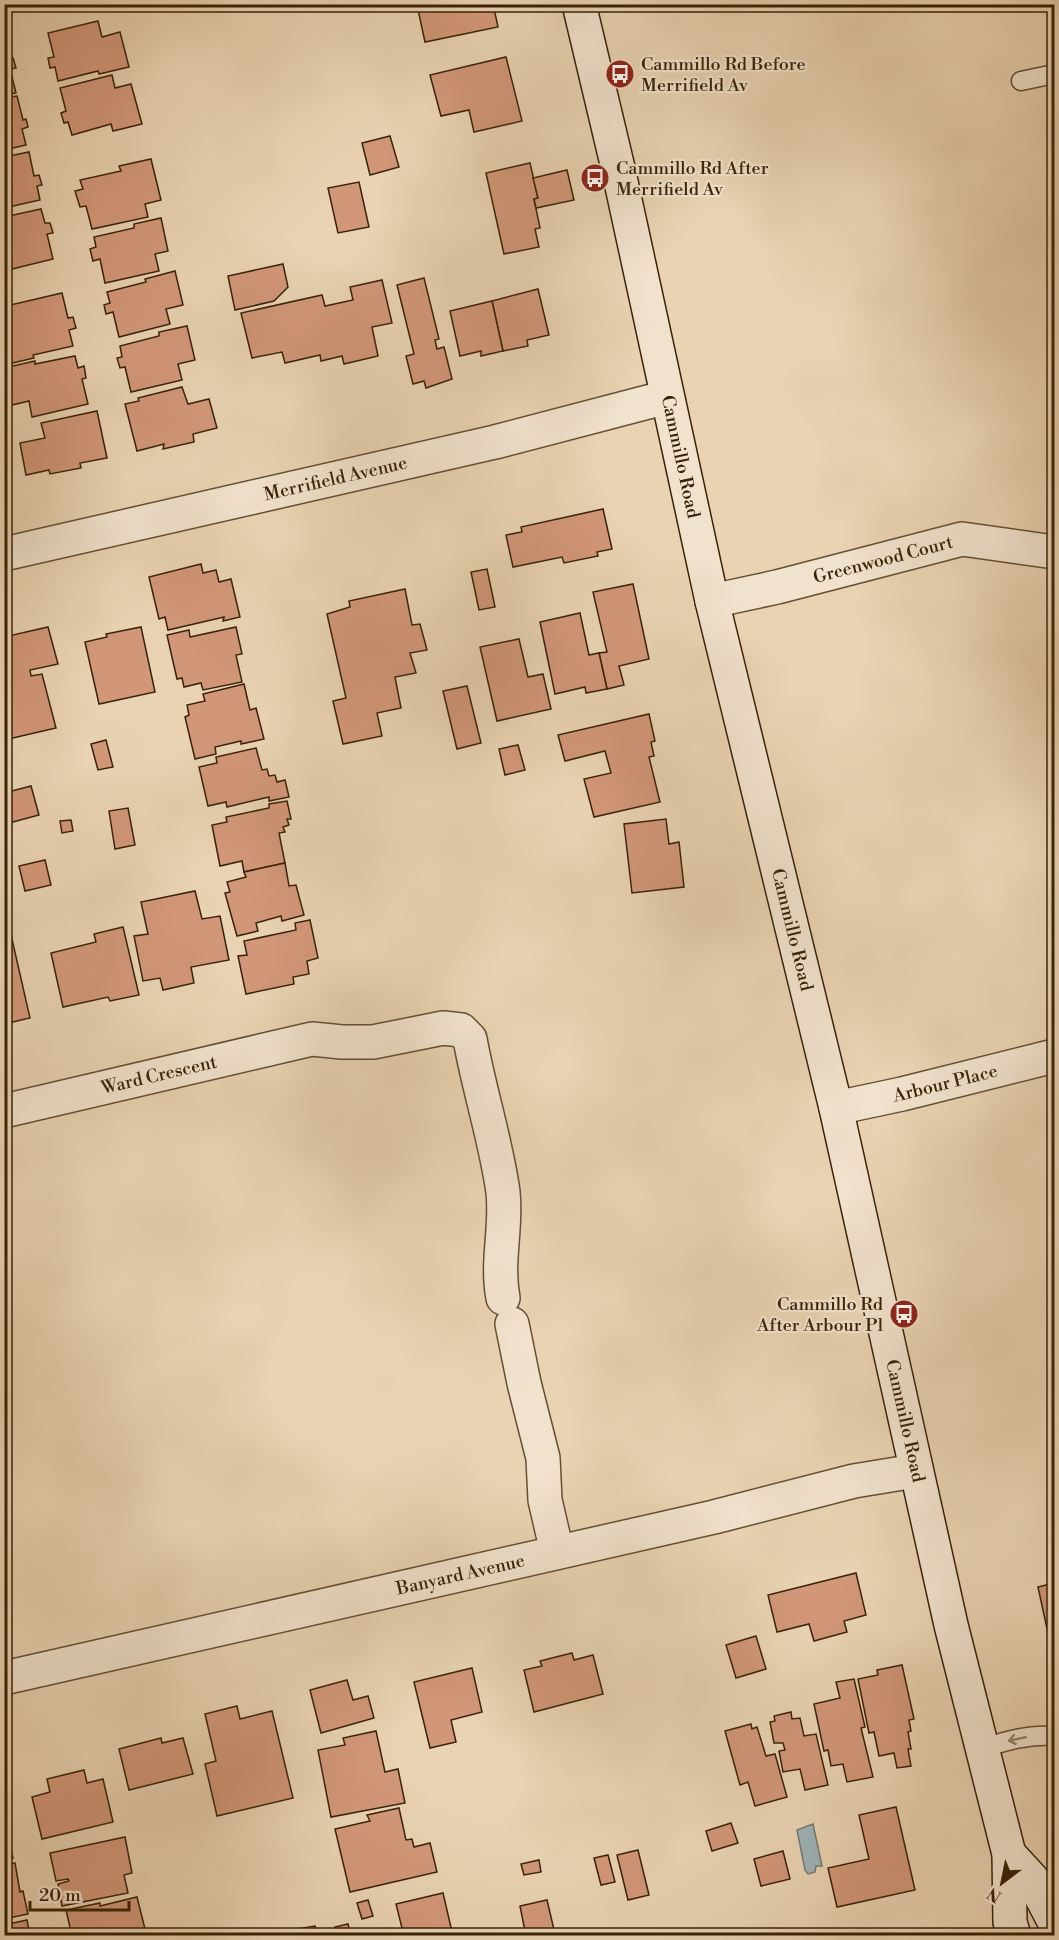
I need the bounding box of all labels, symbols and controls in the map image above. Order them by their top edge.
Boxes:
place label: Cammillo Rd Before Merrifield Av [641,53,806,97]
bus stop icon: Cammillo Rd Before Merrifield Av [604,58,636,90]
place label: Cammillo Rd After Merrifield Av [616,157,769,201]
bus stop icon: Cammillo Rd After Merrifield Av [579,162,611,194]
street label: Cammillo Road [656,393,705,521]
street label: Merrifield Avenue [262,451,409,506]
street label: Greenwood Court [811,530,956,589]
street label: Cammillo Road [766,866,819,994]
street label: Ward Crescent [98,1050,220,1100]
street label: Arbour Place [890,1059,1000,1107]
place label: Cammillo Rd After Arbour Pl [756,1293,884,1337]
bus stop icon: Cammillo Rd After Arbour Pl [888,1298,920,1330]
street label: Cammillo Road [881,1357,931,1485]
street label: Banyard Avenue [393,1549,527,1600]
one-way arrow [1008,1734,1027,1745]
north arrow [972,1853,1032,1913]
scale bar [30,1874,129,1912]
text: N [984,1883,1005,1907]
text: 20 m [39,1884,81,1907]

